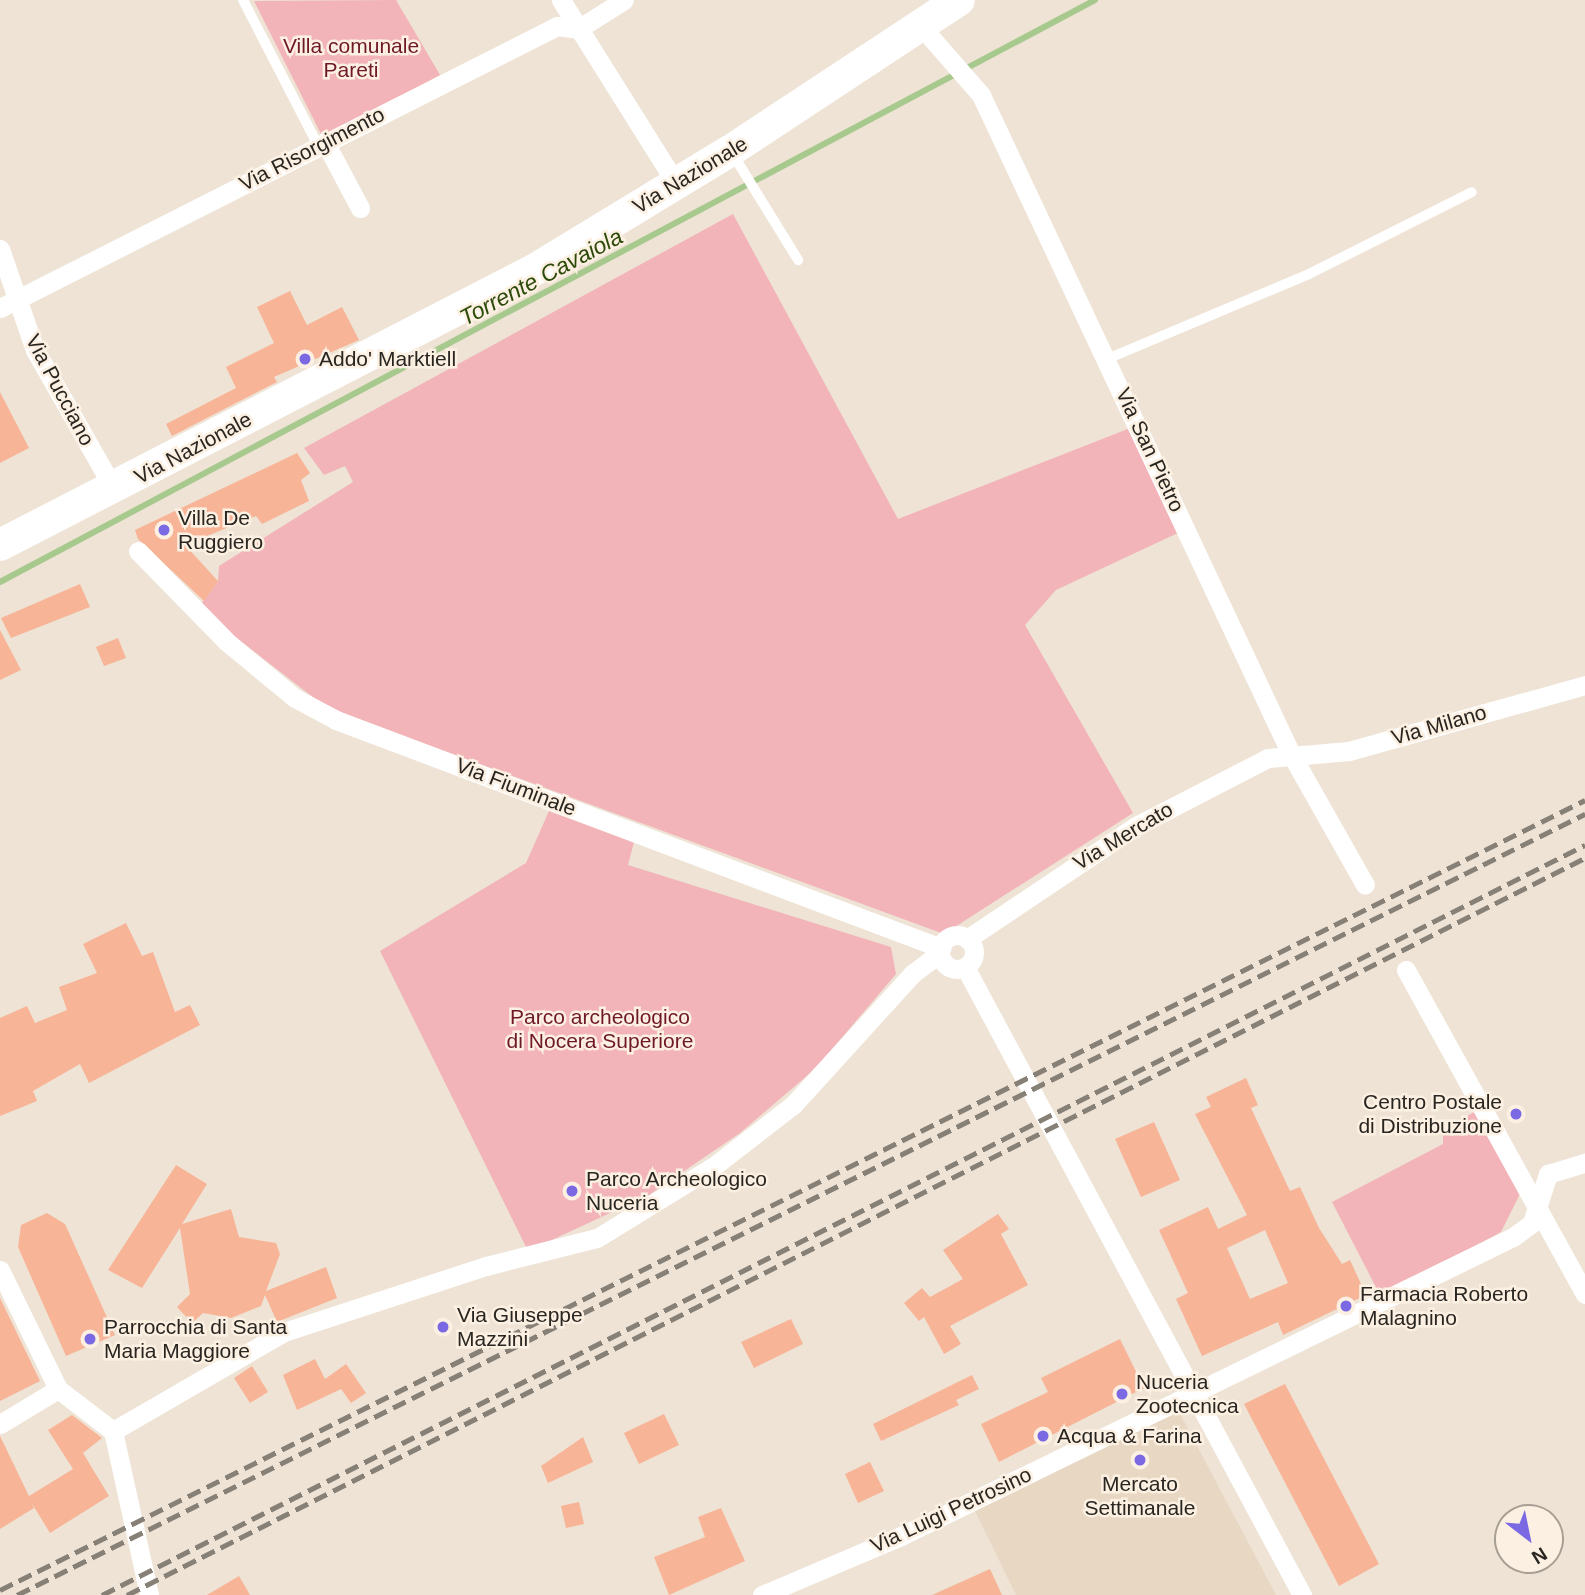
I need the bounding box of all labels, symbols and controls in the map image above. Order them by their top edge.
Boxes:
park label: Villa comunale Pareti [283,33,419,83]
street label: Via Risorgimento [235,102,389,196]
street label: Via Nazionale [628,131,752,219]
water label: Torrente Cavaiola [455,222,627,332]
street label: Via Pucciano [20,330,100,450]
place label: Addo' Marktiell [319,346,456,372]
marker: Addo' Marktiell [297,351,313,367]
street label: Via San Pietro [1110,384,1190,516]
street label: Via Nazionale [130,407,256,489]
place label: Villa De Ruggiero [178,505,263,555]
marker: Villa De Ruggiero [156,522,172,538]
street label: Via Milano [1389,699,1489,751]
street label: Via Fiuminale [452,753,580,821]
street label: Via Mercato [1069,796,1177,876]
park label: Parco archeologico di Nocera Superiore [507,1004,693,1054]
place label: Centro Postale di Distribuzione [1358,1089,1502,1139]
marker: Centro Postale di Distribuzione [1508,1106,1524,1122]
place label: Parco Archeologico Nuceria [586,1166,768,1216]
marker: Parco Archeologico Nuceria [564,1183,580,1199]
place label: Farmacia Roberto Malagnino [1360,1281,1528,1331]
marker: Farmacia Roberto Malagnino [1338,1298,1354,1314]
place label: Via Giuseppe Mazzini [457,1302,583,1352]
place label: Parrocchia di Santa Maria Maggiore [104,1314,287,1364]
marker: Via Giuseppe Mazzini [435,1319,451,1335]
marker: Parrocchia di Santa Maria Maggiore [82,1331,98,1347]
place label: Nuceria Zootecnica [1136,1369,1239,1419]
marker: Nuceria Zootecnica [1114,1386,1130,1402]
place label: Acqua & Farina [1057,1423,1202,1449]
marker: Acqua & Farina [1035,1428,1051,1444]
marker: Mercato Settimanale [1132,1452,1148,1468]
street label: Via Luigi Petrosino [866,1462,1036,1558]
place label: Mercato Settimanale [1085,1471,1195,1521]
north arrow [1494,1504,1564,1574]
text: N [1528,1543,1551,1568]

